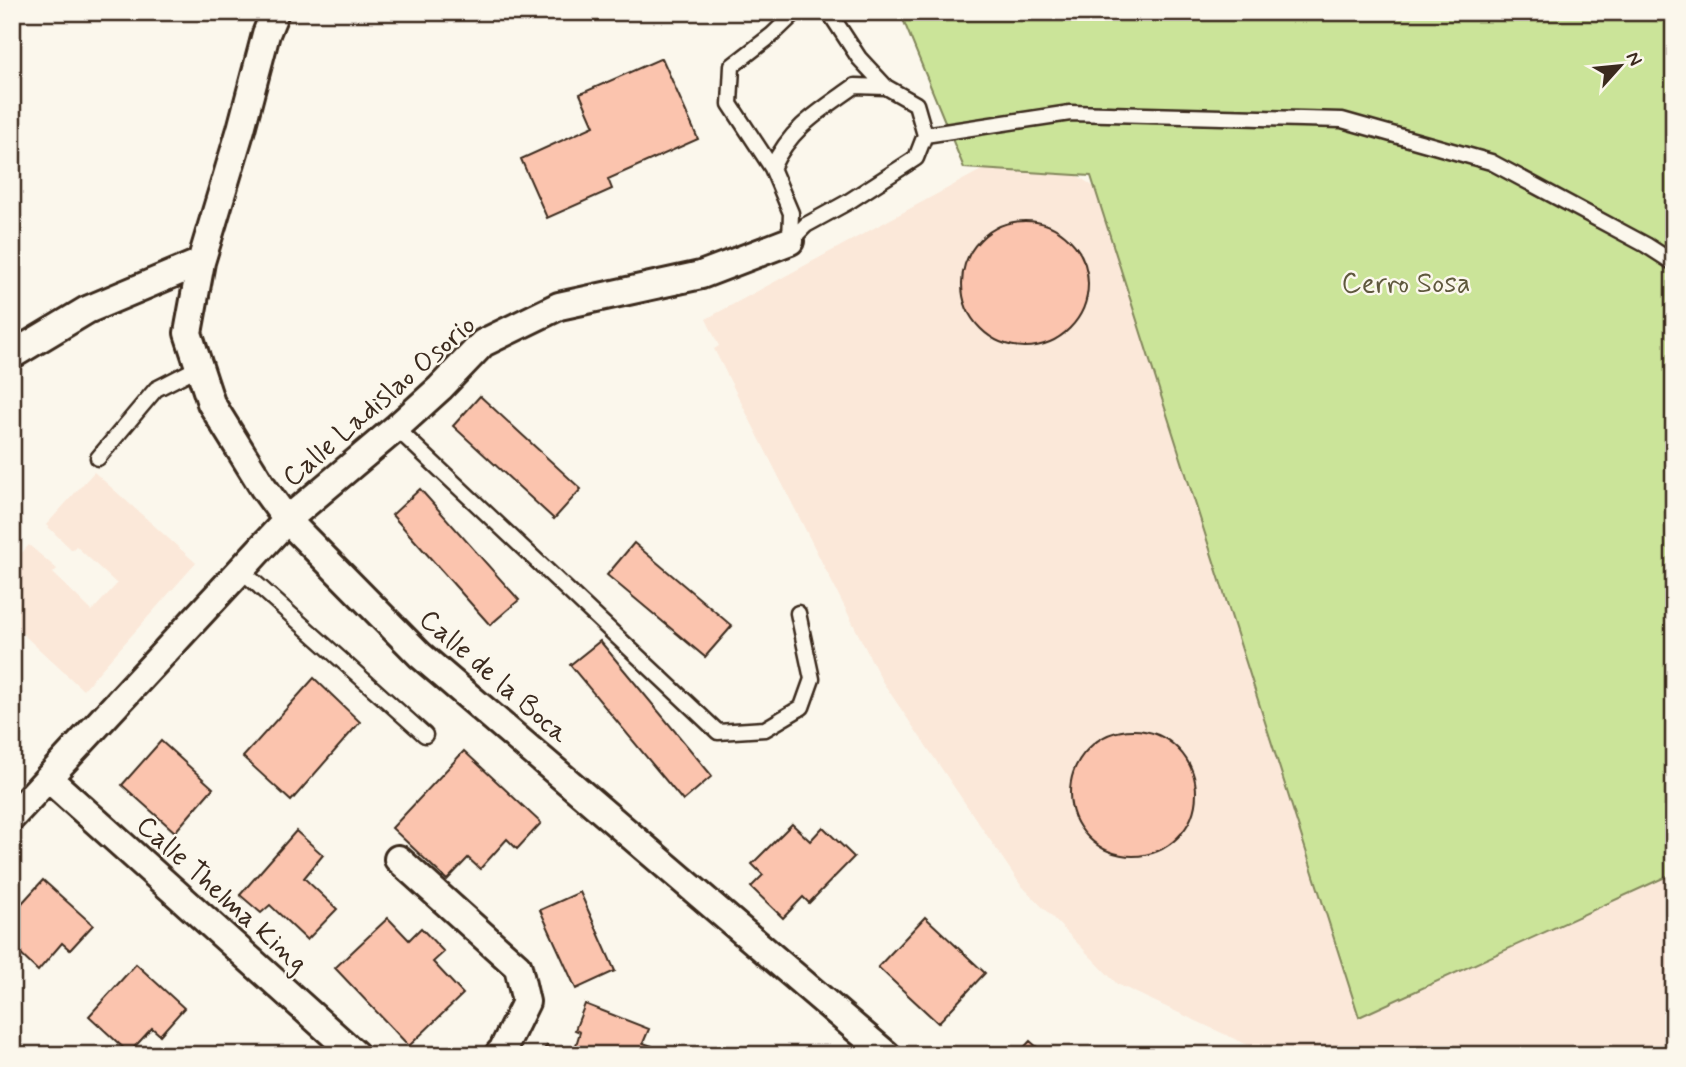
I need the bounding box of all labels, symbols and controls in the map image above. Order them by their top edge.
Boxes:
north arrow [1584,32,1654,102]
text: N [1620,48,1648,70]
park label: Cerro Sosa [1342,266,1470,303]
street label: Calle Ladislao Osorio [275,308,484,496]
street label: Calle de la Boca [411,602,576,752]
street label: Calle Thelma King [128,808,315,982]

